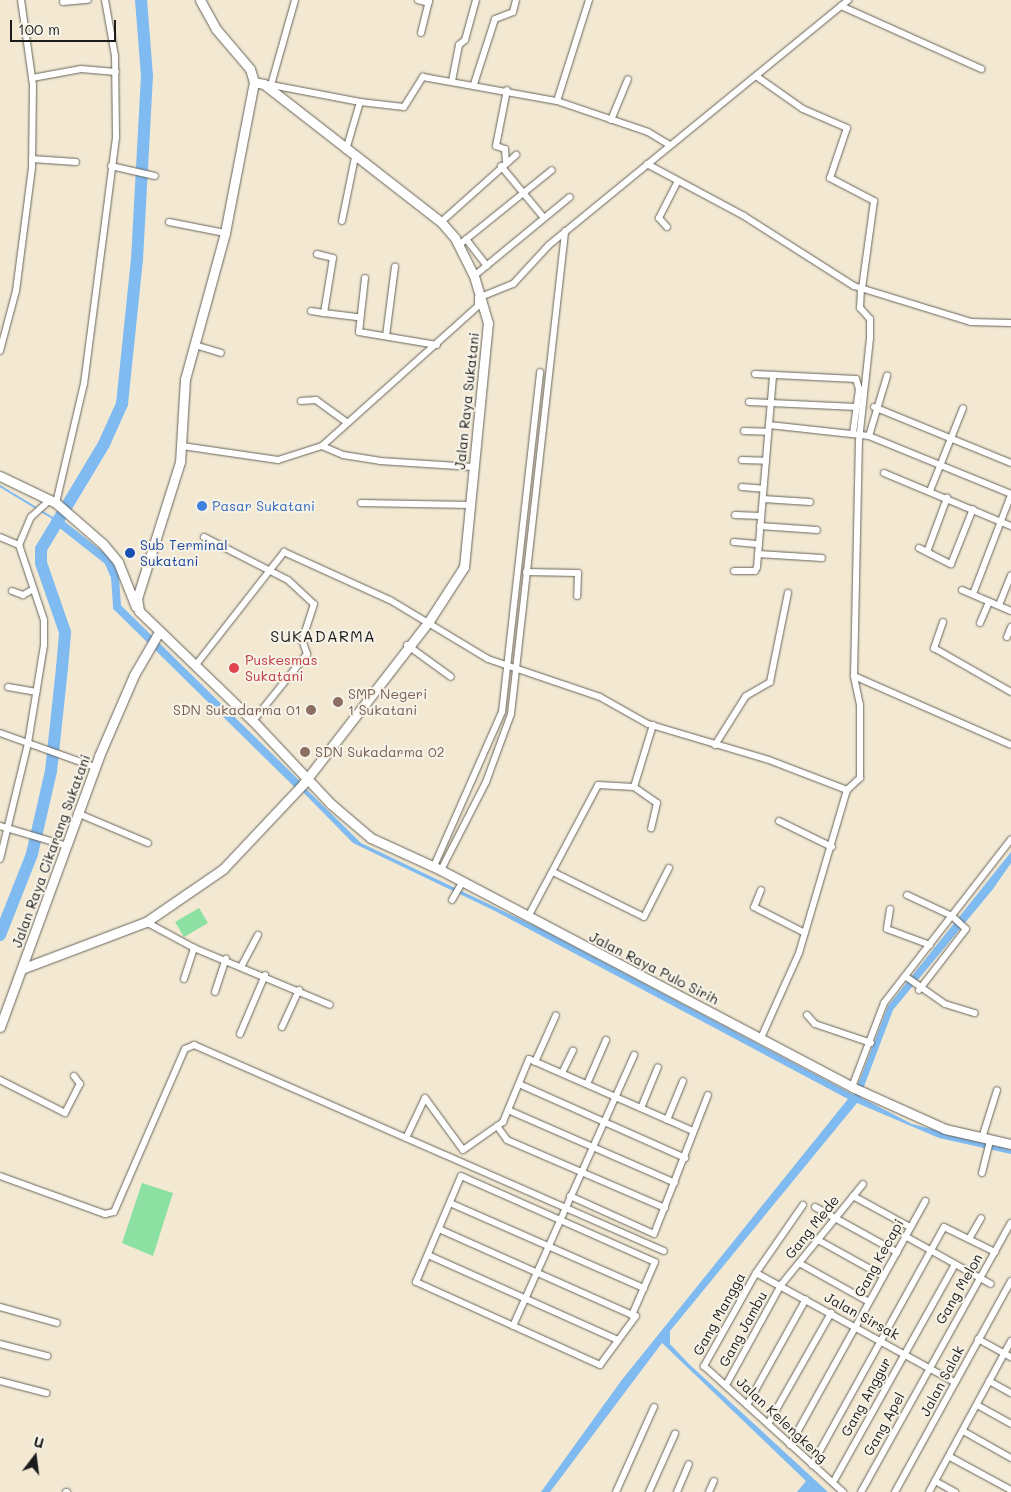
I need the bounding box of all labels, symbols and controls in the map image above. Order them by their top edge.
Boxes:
scale bar [12,10,119,42]
text: 100 m [18,19,60,39]
street label: Jalan Raya Sukatani [451,332,483,470]
place label: Pasar Sukatani [212,498,315,514]
marker: Pasar Sukatani [196,500,208,512]
place label: Sub Terminal Sukatani [140,537,228,570]
marker: Sub Terminal Sukatani [124,547,136,559]
district label: SUKADARMA [269,626,377,646]
place label: Puskesmas Sukatani [245,652,318,684]
marker: Puskesmas Sukatani [227,661,241,675]
place label: SMP Negeri 1 Sukatani [348,686,427,719]
marker: SMP Negeri 1 Sukatani [332,696,344,708]
place label: SDN Sukadarma 01 [173,702,301,718]
marker: SDN Sukadarma 01 [305,704,317,716]
place label: SDN Sukadarma 02 [315,744,444,760]
marker: SDN Sukadarma 02 [299,746,311,758]
street label: Jalan Raya Cikarang Sukatani [8,752,94,950]
street label: Jalan Raya Pulo Sirih [586,928,722,1008]
street label: Gang Mede [781,1192,843,1262]
street label: Gang Kecapi [851,1216,907,1300]
street label: Gang Melon [932,1251,986,1327]
street label: Gang Mangga [689,1270,749,1358]
street label: Gang Jambu [715,1288,771,1370]
street label: Jalan Sirsak [822,1289,902,1343]
street label: Jalan Salak [916,1343,968,1419]
street label: Gang Anggur [837,1355,895,1439]
street label: Jalan Kelengkeng [733,1374,831,1466]
street label: Gang Apel [860,1389,908,1459]
north arrow [10,1432,60,1482]
text: U [32,1432,46,1452]

